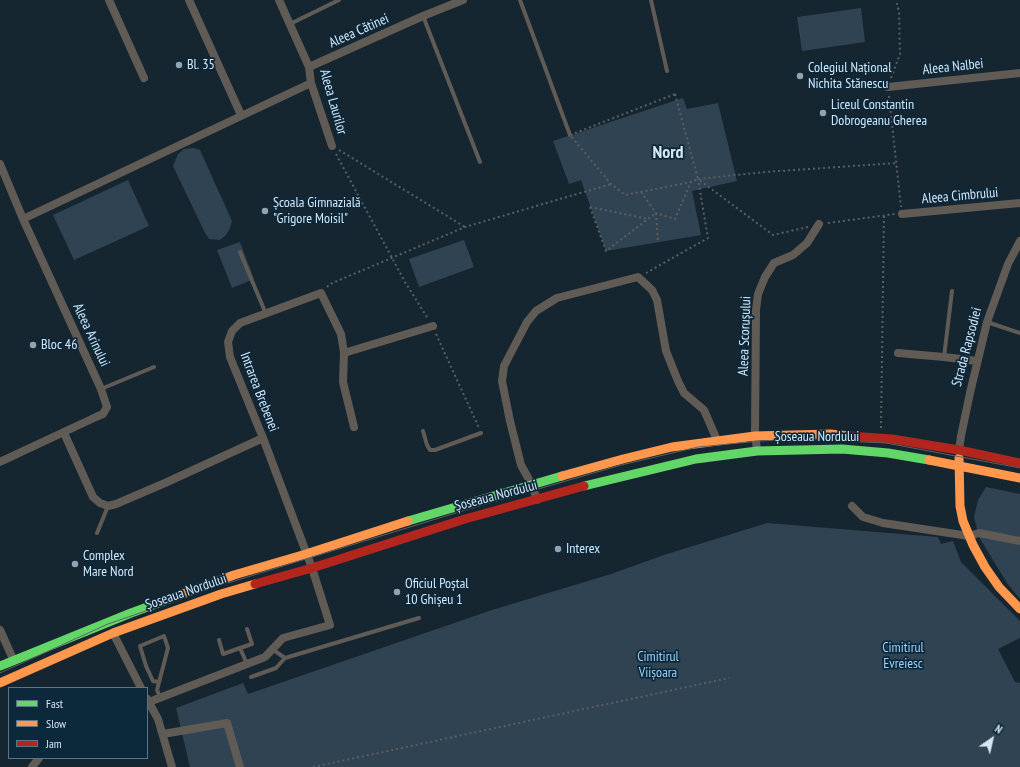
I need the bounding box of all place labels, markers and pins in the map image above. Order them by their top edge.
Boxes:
place label: Bl. 35 [187,57,215,73]
marker: Bl. 35 [174,60,184,70]
place label: Colegiul Național Nichita Stănescu [808,60,891,92]
marker: Colegiul Național Nichita Stănescu [795,71,805,81]
place label: Liceul Constantin Dobrogeanu Gherea [831,97,927,130]
marker: Liceul Constantin Dobrogeanu Gherea [818,108,828,118]
place label: Școala Gimnazială "Grigore Moisil" [273,195,361,228]
marker: Școala Gimnazială "Grigore Moisil" [260,206,270,216]
place label: Bloc 46 [41,337,77,353]
marker: Bloc 46 [28,340,38,350]
place label: Interex [566,541,600,557]
marker: Interex [553,544,563,554]
place label: Complex Mare Nord [83,548,134,580]
marker: Complex Mare Nord [70,559,80,569]
place label: Oficiul Poștal 10 Ghișeu 1 [405,576,469,608]
marker: Oficiul Poștal 10 Ghișeu 1 [392,587,402,597]

